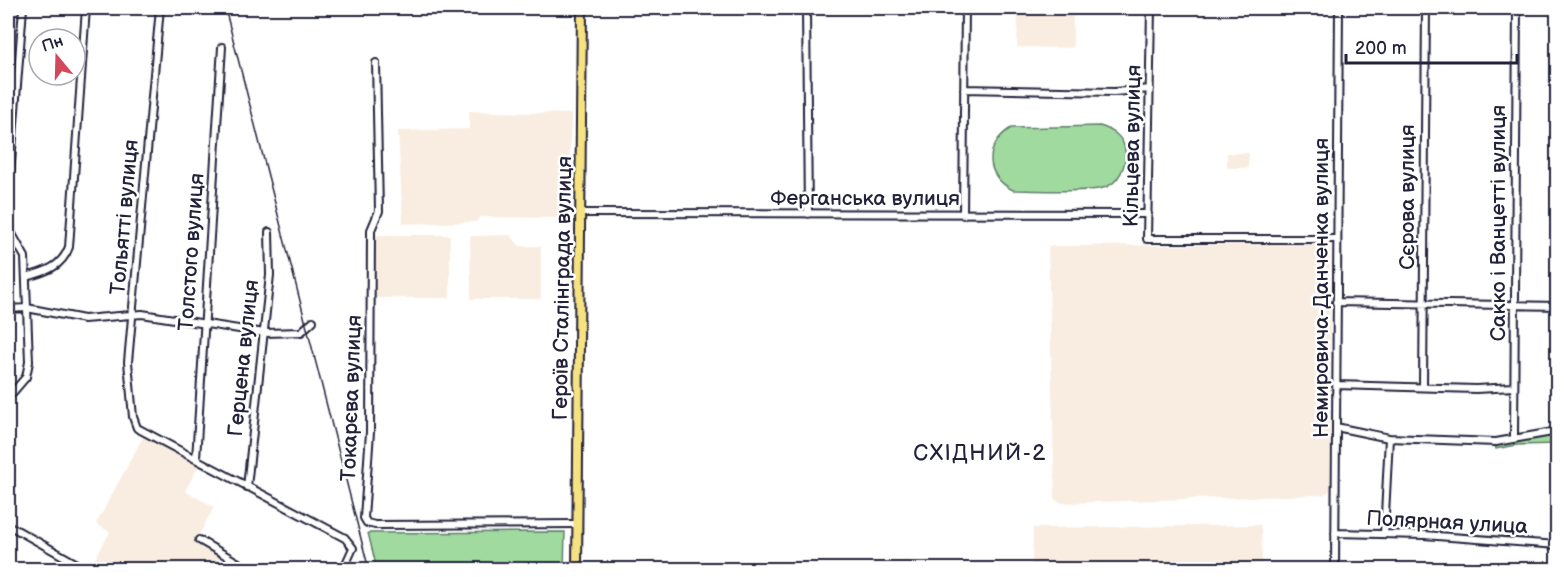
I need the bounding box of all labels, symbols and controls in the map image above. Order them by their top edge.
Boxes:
north arrow [27,27,87,87]
scale bar [1346,27,1517,65]
text: Пн [39,32,66,57]
text: 200 m [1355,38,1407,59]
street label: Кільцева вулиця [1119,65,1146,227]
street label: Сакко і Ванцетті вулиця [1486,105,1511,341]
street label: Сєрова вулиця [1395,124,1420,270]
street label: Тольятті вулиця [105,138,144,296]
street label: Немировича-Данченка вулиця [1309,138,1334,438]
street label: Героїв Сталінграда вулиця [548,156,577,420]
street label: Толстого вулиця [174,172,209,332]
street label: Ферганська вулиця [770,186,960,211]
street label: Герцена вулиця [223,278,264,438]
street label: Токарєва вулиця [336,314,367,482]
district label: СХІДНИЙ-2 [913,440,1047,467]
street label: Полярная улица [1366,506,1529,539]

